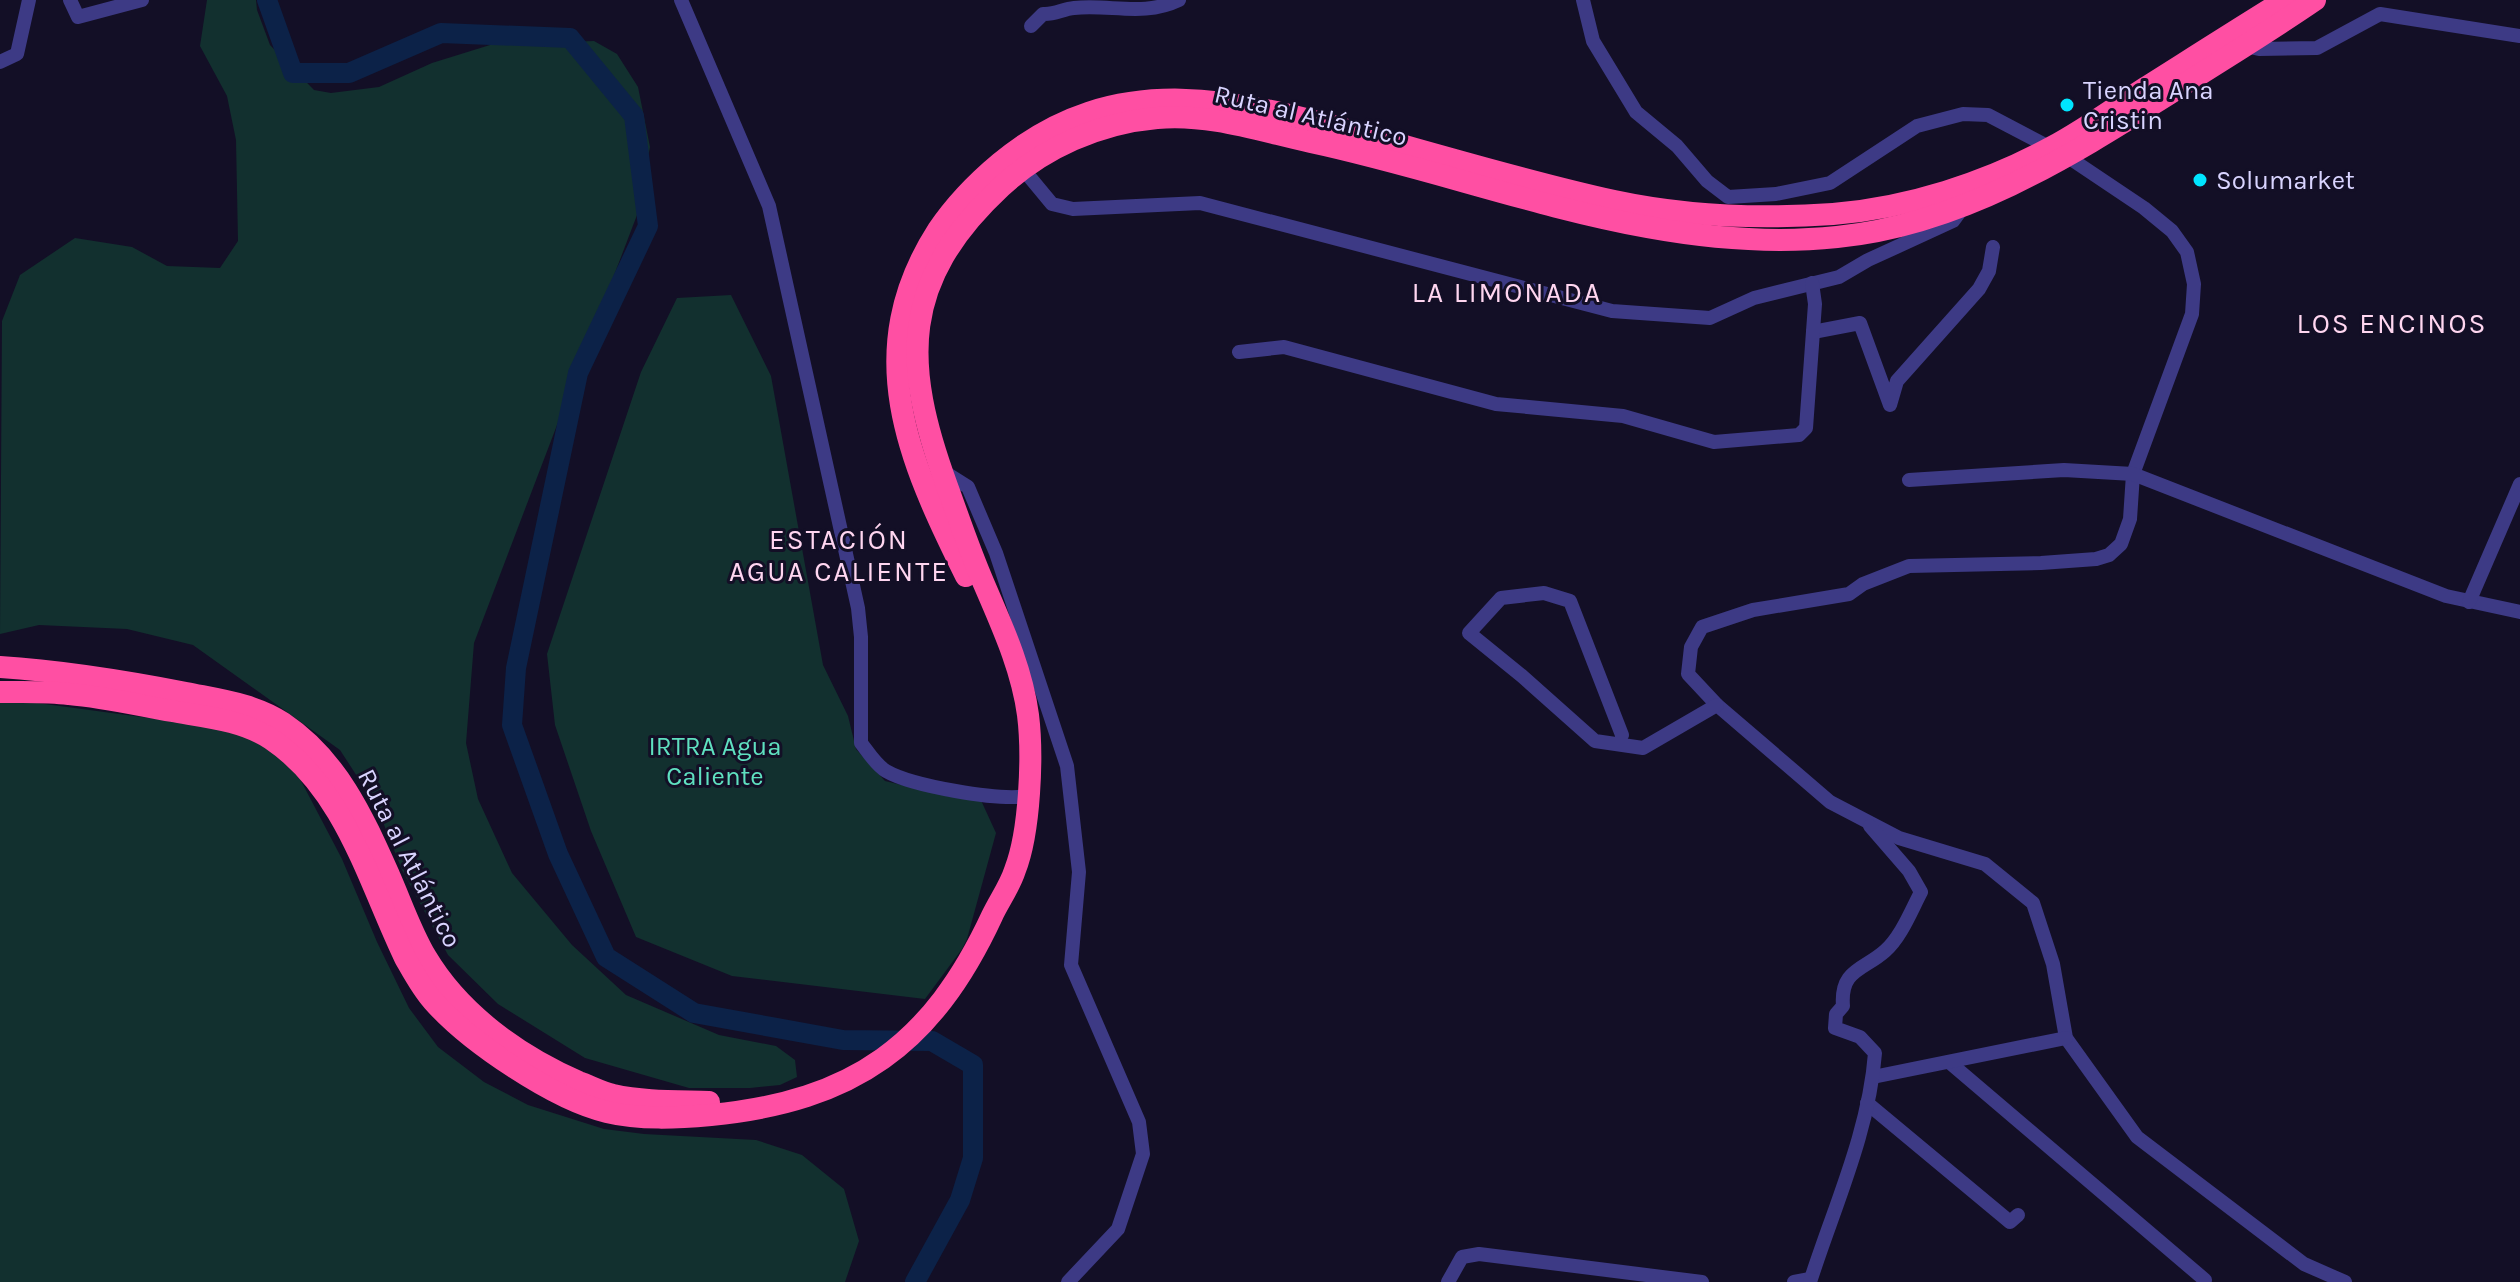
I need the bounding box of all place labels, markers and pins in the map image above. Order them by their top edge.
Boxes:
place label: Tienda Ana Cristin [2083,75,2214,136]
marker: Tienda Ana Cristin [2058,96,2076,114]
place label: Solumarket [2216,165,2355,196]
marker: Solumarket [2191,171,2209,189]

